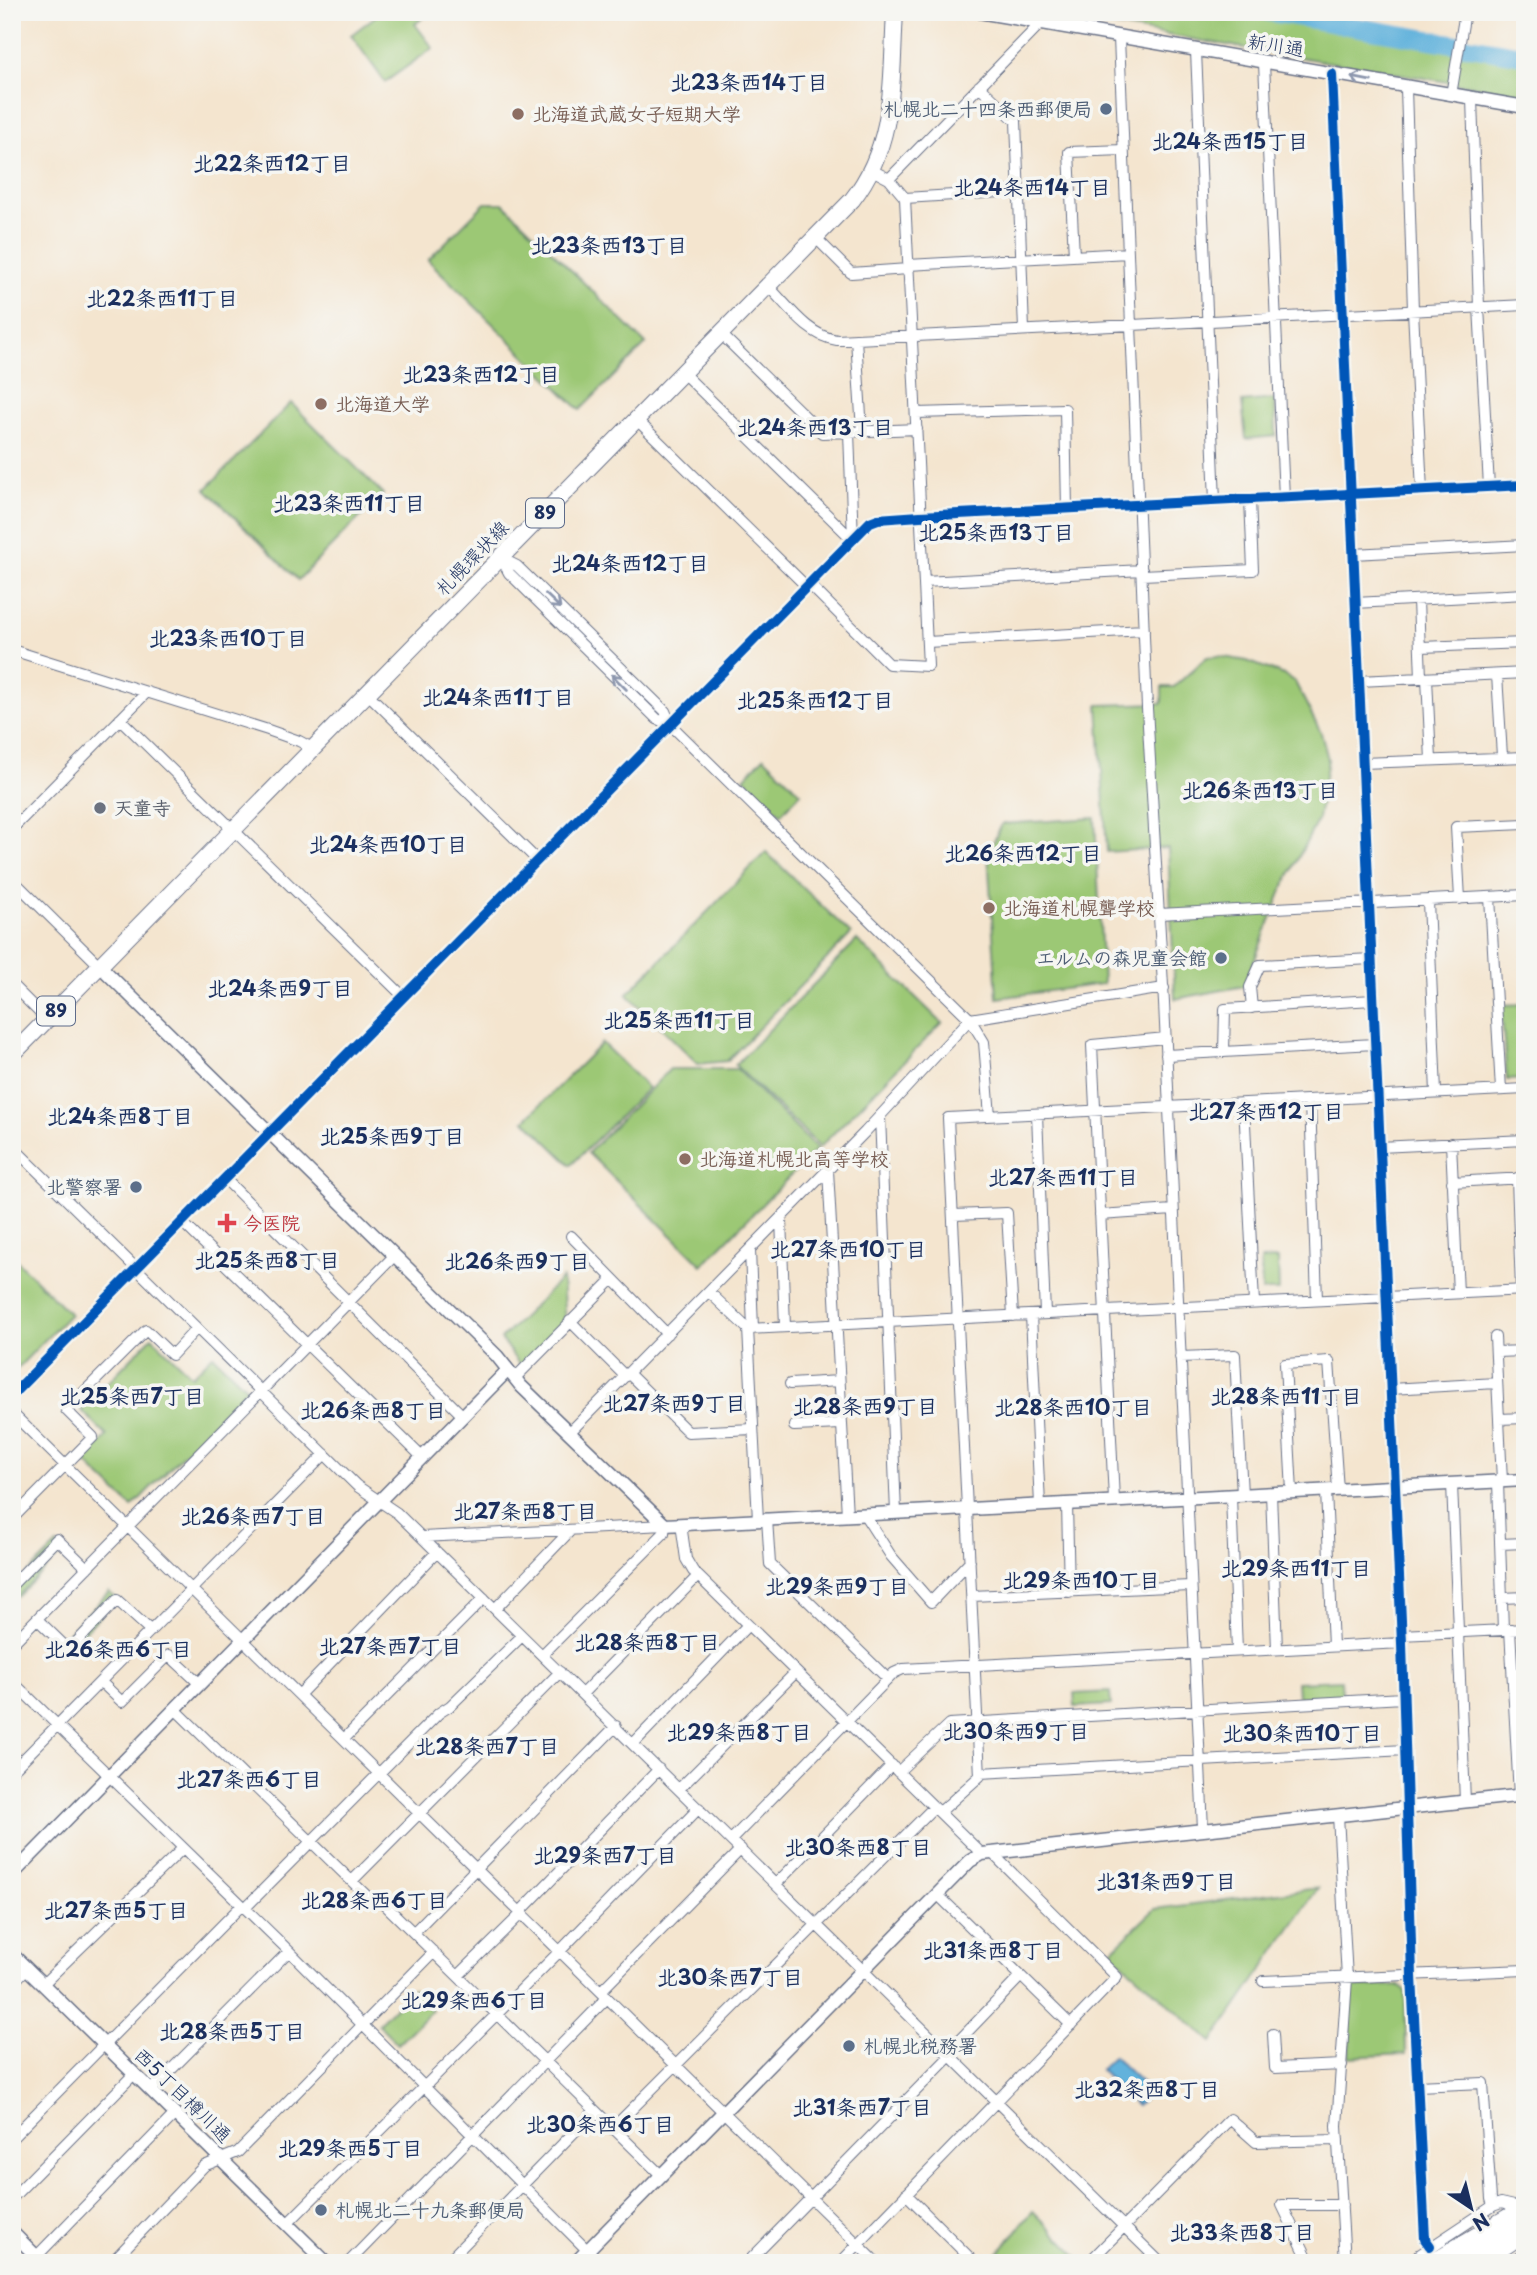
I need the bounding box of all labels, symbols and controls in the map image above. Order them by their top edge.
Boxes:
street label: 新川通 [1246,26,1307,62]
district label: 北23条西14丁目 [670,65,828,97]
one-way arrow [1350,72,1373,86]
place label: 札幌北二十四条西郵便局 [883,94,1092,122]
place label: 北海道武蔵女子短期大学 [532,99,741,127]
marker: 札幌北二十四条西郵便局 [1098,101,1114,117]
marker: 北海道武蔵女子短期大学 [510,106,526,122]
district label: 北24条西15丁目 [1152,124,1308,156]
district label: 北22条西12丁目 [193,146,351,178]
district label: 北24条西14丁目 [953,170,1111,202]
district label: 北23条西13丁目 [530,228,688,260]
district label: 北22条西11丁目 [86,281,238,313]
district label: 北23条西12丁目 [402,357,560,389]
place label: 北海道大学 [335,389,430,417]
marker: 北海道大学 [313,396,329,412]
district label: 北24条西13丁目 [736,410,894,442]
district label: 北23条西11丁目 [273,486,425,518]
road number: 89 [526,499,564,528]
street label: 札幌環状線 [428,513,514,601]
district label: 北25条西13丁目 [918,515,1074,547]
district label: 北24条西12丁目 [551,546,709,578]
one-way arrow [545,593,562,610]
district label: 北23条西10丁目 [149,621,307,653]
one-way arrow [611,674,628,691]
district label: 北24条西11丁目 [422,680,574,712]
district label: 北25条西12丁目 [736,683,894,715]
district label: 北26条西13丁目 [1181,773,1339,805]
place label: 天童寺 [114,793,171,821]
marker: 天童寺 [92,800,108,816]
district label: 北24条西10丁目 [309,827,467,859]
district label: 北26条西12丁目 [944,836,1102,868]
place label: 北海道札幌聾学校 [1003,893,1155,921]
marker: 北海道札幌聾学校 [981,900,997,916]
place label: エルムの森児童会館 [1036,943,1207,971]
marker: エルムの森児童会館 [1213,950,1229,966]
district label: 北24条西9丁目 [207,971,353,1003]
road number: 89 [37,996,75,1026]
district label: 北25条西11丁目 [603,1003,755,1035]
district label: 北27条西12丁目 [1188,1094,1344,1126]
district label: 北24条西8丁目 [47,1099,193,1131]
district label: 北25条西9丁目 [319,1119,465,1151]
place label: 北海道札幌北高等学校 [699,1144,889,1172]
marker: 北海道札幌北高等学校 [677,1151,693,1167]
district label: 北27条西11丁目 [988,1160,1138,1192]
place label: 北警察署 [46,1172,122,1200]
marker: 北警察署 [128,1179,144,1195]
place label: 今医院 [243,1208,300,1236]
marker: 今医院 [217,1213,237,1233]
district label: 北27条西10丁目 [769,1232,927,1264]
district label: 北25条西8丁目 [194,1243,340,1275]
district label: 北26条西9丁目 [444,1244,590,1276]
district label: 北25条西7丁目 [59,1379,205,1411]
district label: 北28条西11丁目 [1210,1379,1362,1411]
district label: 北27条西9丁目 [602,1386,746,1418]
district label: 北28条西9丁目 [792,1389,938,1421]
district label: 北28条西10丁目 [994,1390,1152,1422]
district label: 北26条西8丁目 [300,1393,446,1425]
district label: 北27条西8丁目 [453,1494,597,1526]
district label: 北26条西7丁目 [180,1499,326,1531]
district label: 北29条西11丁目 [1220,1551,1372,1583]
district label: 北29条西10丁目 [1002,1563,1160,1595]
district label: 北29条西9丁目 [765,1569,909,1601]
district label: 北28条西8丁目 [574,1625,720,1657]
district label: 北27条西7丁目 [318,1629,462,1661]
district label: 北26条西6丁目 [44,1632,192,1664]
district label: 北30条西9丁目 [943,1714,1089,1746]
district label: 北29条西8丁目 [666,1715,812,1747]
district label: 北30条西10丁目 [1222,1716,1382,1748]
district label: 北28条西7丁目 [415,1729,559,1761]
district label: 北27条西6丁目 [176,1762,322,1794]
district label: 北30条西8丁目 [784,1830,932,1862]
district label: 北29条西7丁目 [533,1838,677,1870]
district label: 北31条西9丁目 [1096,1864,1236,1896]
district label: 北28条西6丁目 [300,1883,448,1915]
district label: 北27条西5丁目 [44,1893,188,1925]
district label: 北31条西8丁目 [923,1933,1063,1965]
district label: 北30条西7丁目 [657,1960,803,1992]
district label: 北29条西6丁目 [401,1983,547,2015]
district label: 北28条西5丁目 [159,2014,305,2046]
place label: 札幌北税務署 [863,2031,977,2059]
marker: 札幌北税務署 [841,2038,857,2054]
street label: 西5丁目樽川通 [129,2040,239,2148]
district label: 北32条西8丁目 [1074,2072,1220,2104]
district label: 北31条西7丁目 [792,2090,932,2122]
district label: 北30条西6丁目 [525,2107,675,2139]
district label: 北29条西5丁目 [277,2131,423,2163]
north arrow [1436,2174,1506,2244]
place label: 札幌北二十九条郵便局 [335,2195,525,2223]
marker: 札幌北二十九条郵便局 [313,2202,329,2218]
text: N [1467,2207,1496,2239]
district label: 北33条西8丁目 [1169,2215,1315,2247]

